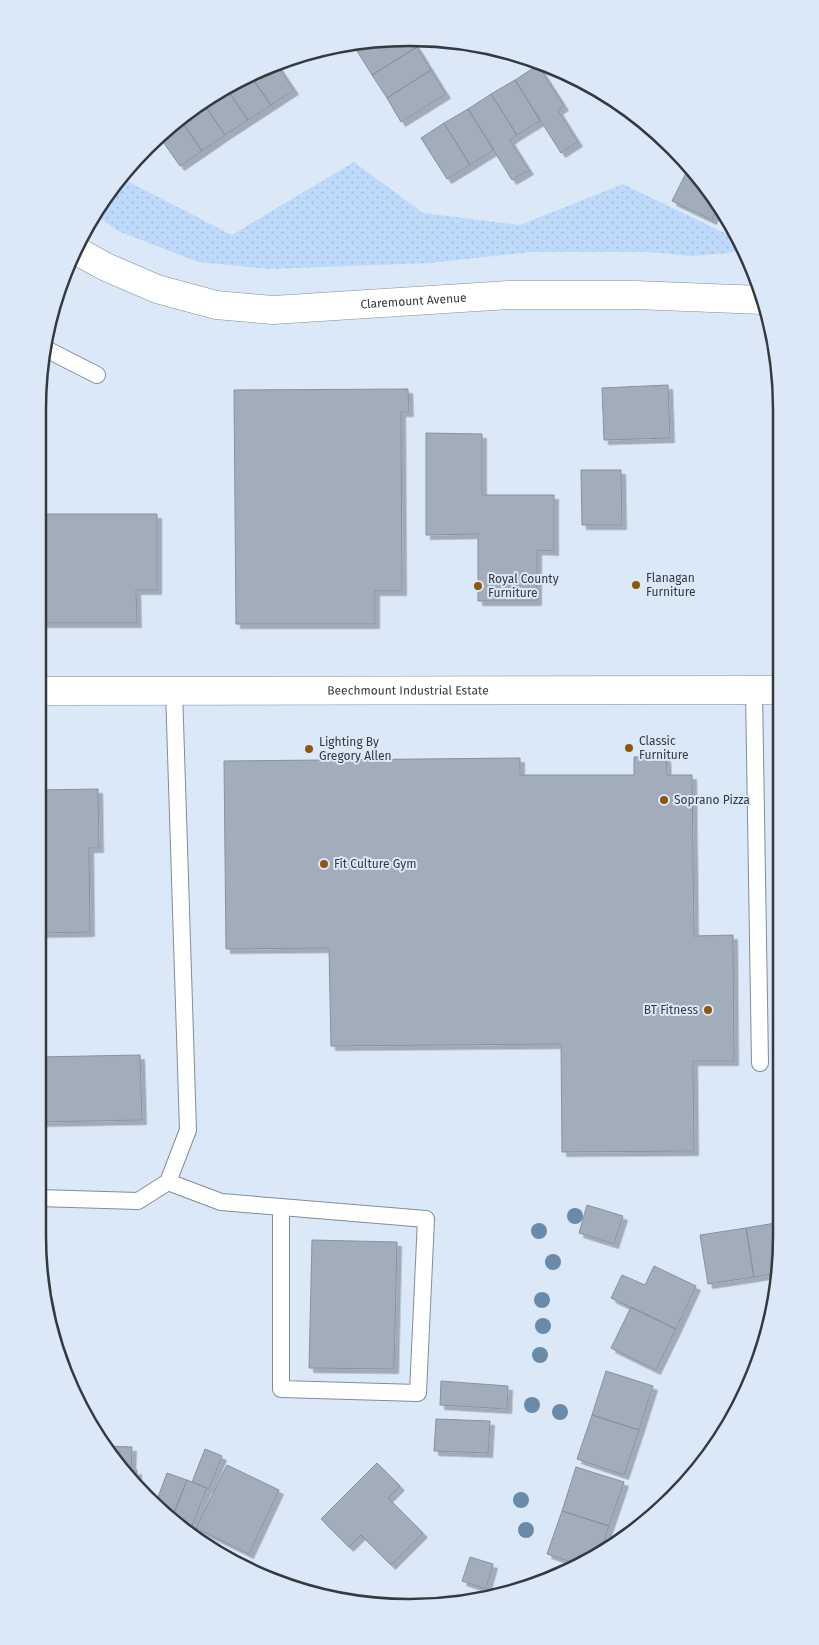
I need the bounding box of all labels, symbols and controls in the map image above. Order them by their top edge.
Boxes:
street label: Claremount Avenue [360,291,467,311]
place label: Flanagan Furniture [646,571,696,599]
place label: Royal County Furniture [488,572,559,600]
marker: Flanagan Furniture [630,579,642,591]
marker: Royal County Furniture [472,580,484,592]
street label: Beechmount Industrial Estate [327,683,489,698]
place label: Classic Furniture [639,734,689,762]
place label: Lighting By Gregory Allen [319,735,392,763]
marker: Classic Furniture [623,742,635,754]
marker: Lighting By Gregory Allen [303,743,315,755]
place label: Soprano Pizza [674,793,750,807]
marker: Soprano Pizza [658,794,670,806]
place label: Fit Culture Gym [334,857,416,871]
marker: Fit Culture Gym [318,858,330,870]
place label: BT Fitness [644,1003,698,1017]
marker: BT Fitness [702,1004,714,1016]

